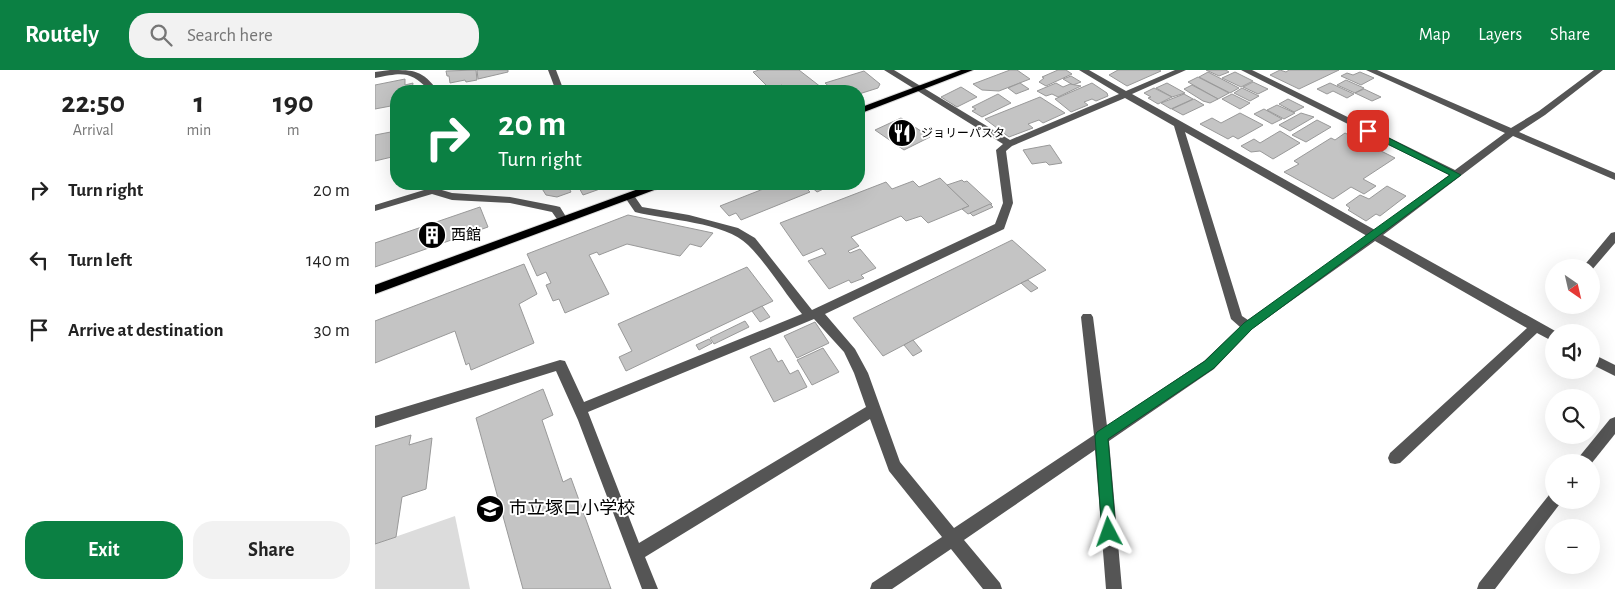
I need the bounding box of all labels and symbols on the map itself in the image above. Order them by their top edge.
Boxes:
pin [1347,110,1389,152]
restaurant icon: ジョリーパスタ [887,118,917,148]
place label: ジョリーパスタ [921,127,1005,139]
building icon: 西館 [417,220,447,250]
place label: 西館 [451,227,481,243]
north arrow [1545,259,1600,314]
school or university icon: 市立塚口小学校 [475,494,505,524]
place label: 市立塚口小学校 [509,498,635,518]
position arrow [1082,505,1134,557]

